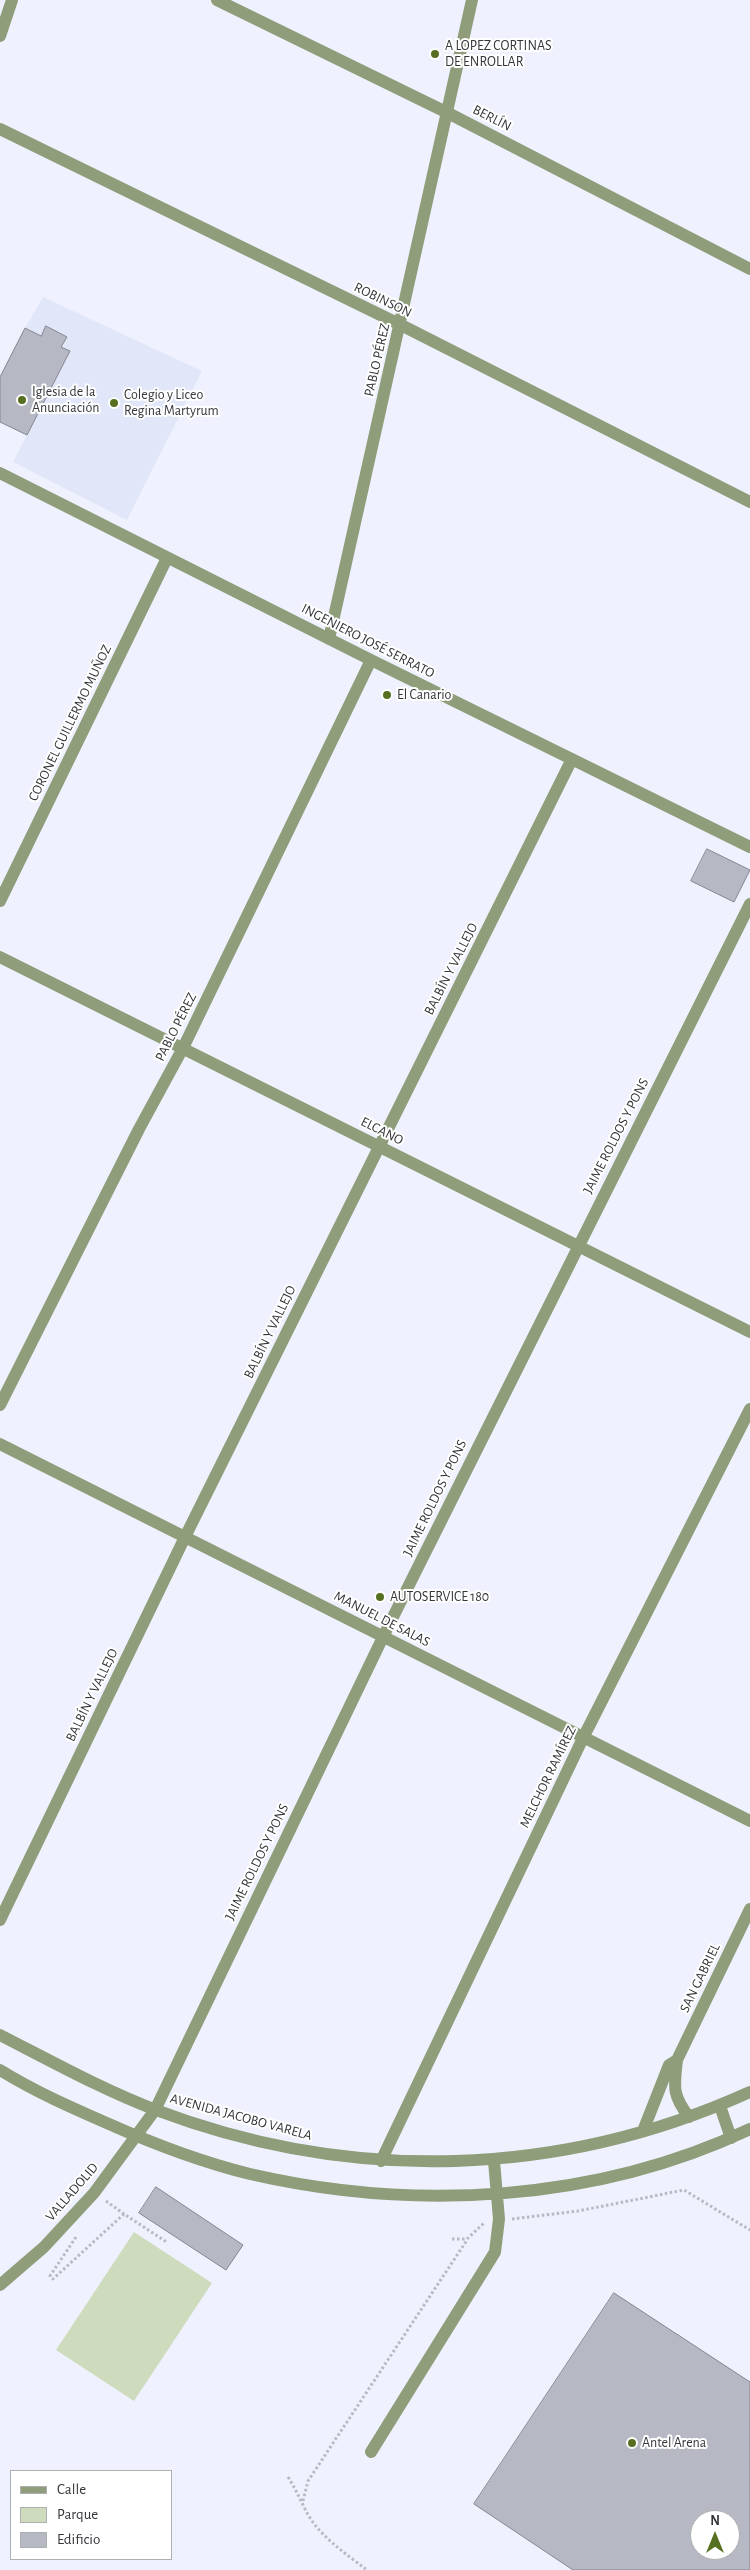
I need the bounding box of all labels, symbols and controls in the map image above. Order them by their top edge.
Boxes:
place label: A LOPEZ CORTINAS DE ENROLLAR [445,38,552,70]
marker: A LOPEZ CORTINAS DE ENROLLAR [429,48,441,60]
street label: BERLÍN [470,101,514,135]
street label: ROBINSON [351,279,415,321]
street label: PABLO PÉREZ [360,322,394,398]
place label: Iglesia de la Anunciación [32,384,99,417]
place label: Colegio y Liceo Regina Martyrum [124,387,219,420]
marker: Iglesia de la Anunciación [16,394,28,406]
marker: Colegio y Liceo Regina Martyrum [108,397,120,409]
street label: INGENIERO JOSÉ SERRATO [299,600,437,682]
street label: CORONEL GUILLERMO MUÑOZ [25,642,115,804]
place label: El Canario [397,687,451,703]
marker: El Canario [381,689,393,701]
street label: BALBÍN Y VALLEJO [421,920,481,1018]
street label: PABLO PÉREZ [152,990,200,1064]
street label: JAIME ROLDOS Y PONS [580,1075,652,1197]
street label: ELCANO [358,1113,406,1149]
street label: BALBÍN Y VALLEJO [240,1283,300,1381]
street label: JAIME ROLDOS Y PONS [399,1437,471,1559]
street label: MANUEL DE SALAS [331,1588,433,1650]
place label: AUTOSERVICE 180 [390,1589,489,1605]
marker: AUTOSERVICE 180 [374,1591,386,1603]
street label: BALBÍN Y VALLEJO [62,1646,122,1744]
street label: MELCHOR RAMÍREZ [516,1723,580,1831]
street label: JAIME ROLDOS Y PONS [221,1801,293,1923]
street label: SAN GABRIEL [676,1941,724,2015]
street label: AVENIDA JACOBO VARELA [168,2090,314,2144]
street label: VALLADOLID [42,2159,102,2225]
place label: Antel Arena [642,2435,706,2451]
marker: Antel Arena [626,2437,638,2449]
legend [10,2470,172,2560]
text: Calle [57,2482,86,2497]
text: Parque [57,2507,98,2522]
north arrow [690,2510,740,2560]
text: N [710,2514,720,2528]
text: Edificio [57,2532,100,2547]

